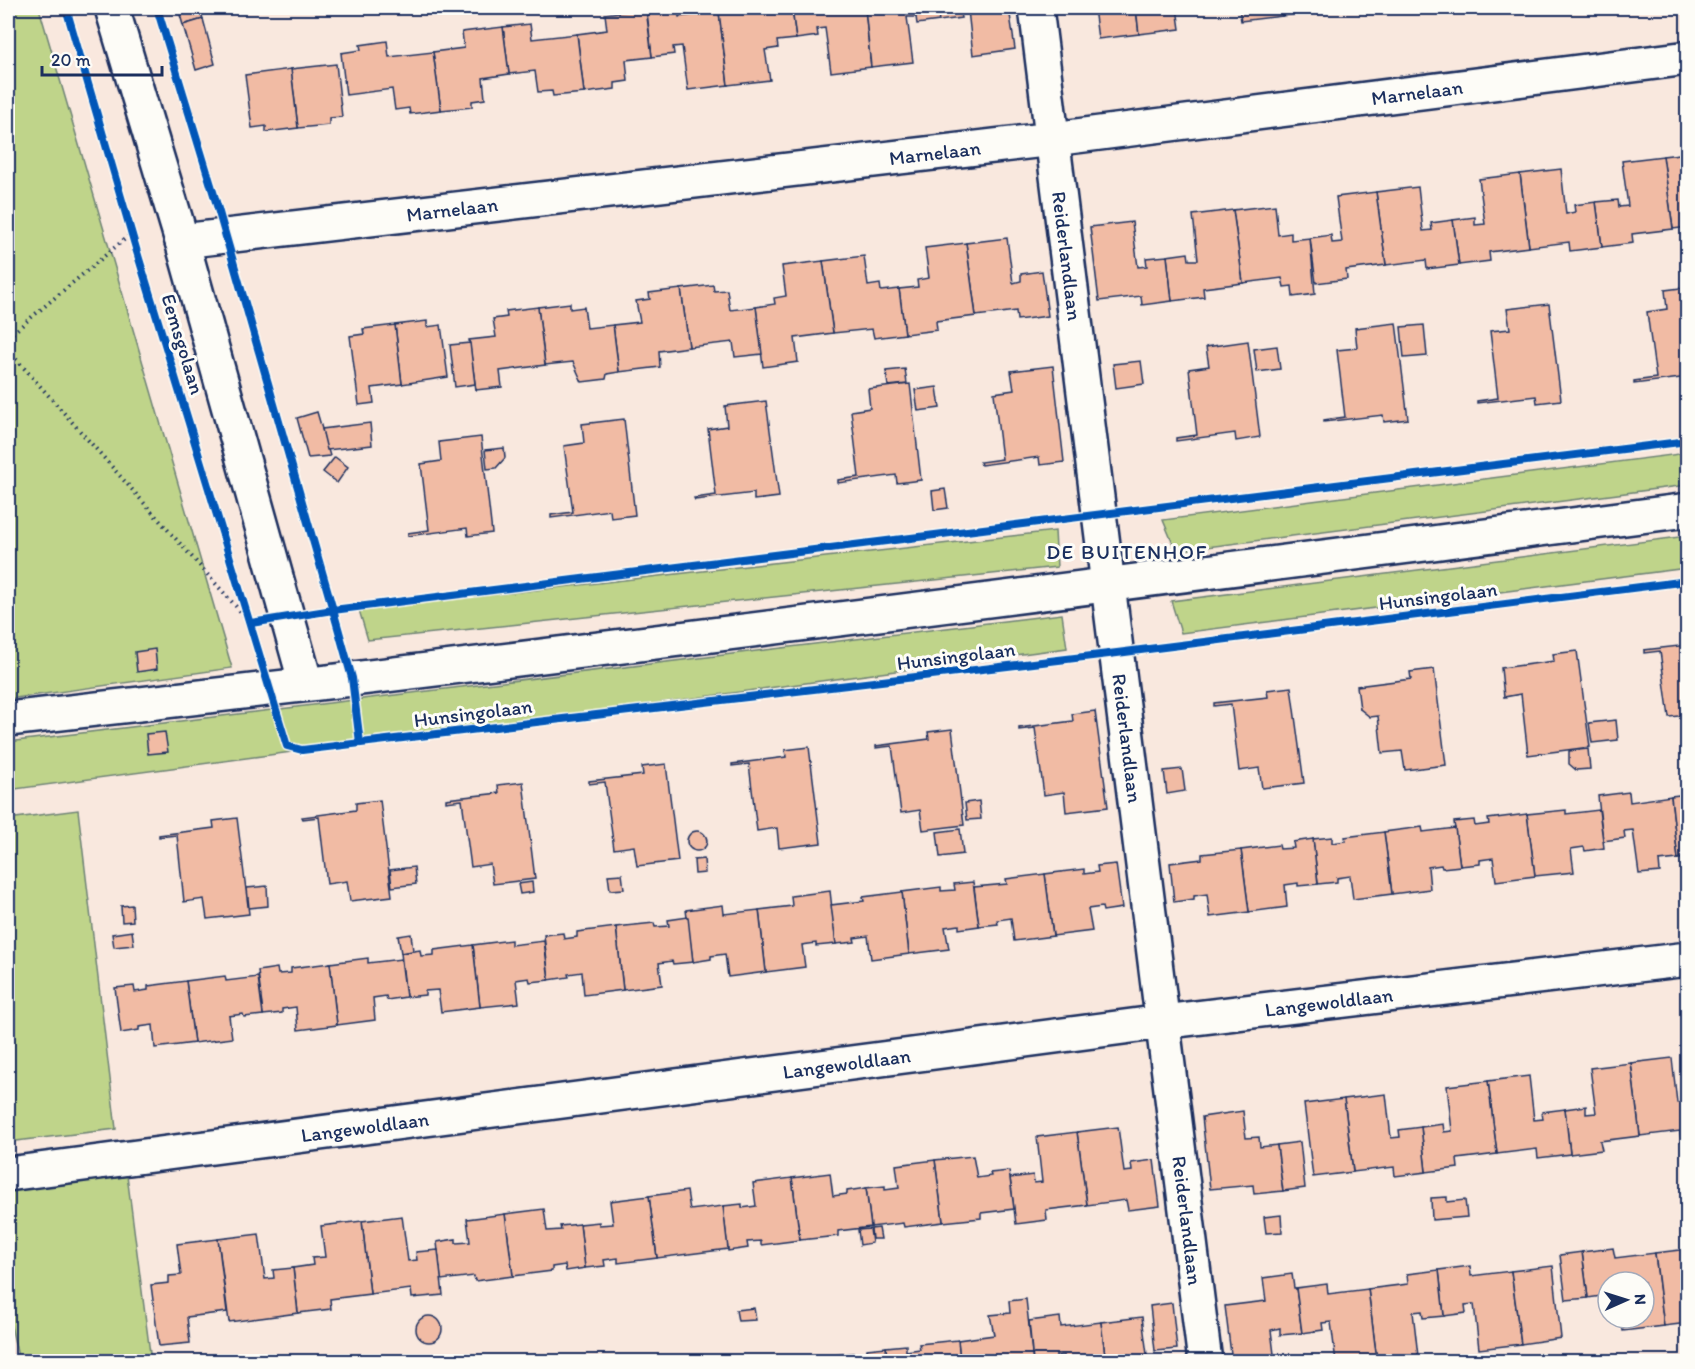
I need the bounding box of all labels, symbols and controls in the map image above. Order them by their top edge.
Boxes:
scale bar [42,39,162,77]
text: 20 m [51,49,91,71]
street label: Marnelaan [1370,75,1464,110]
street label: Marnelaan [888,136,982,170]
street label: Reiderlandlaan [1047,190,1087,322]
street label: Marnelaan [405,192,499,227]
street label: Eemsgolaan [156,291,210,397]
district label: DE BUITENHOF [1046,539,1208,564]
street label: Hunsingolaan [1377,577,1499,615]
street label: Hunsingolaan [895,637,1017,675]
street label: Reiderlandlaan [1107,672,1147,804]
street label: Hunsingolaan [412,694,534,732]
street label: Langewoldlaan [1263,982,1394,1022]
street label: Langewoldlaan [781,1043,912,1084]
street label: Langewoldlaan [299,1107,430,1147]
street label: Reiderlandlaan [1167,1155,1207,1287]
north arrow [1596,1270,1656,1330]
text: N [1631,1293,1650,1305]

